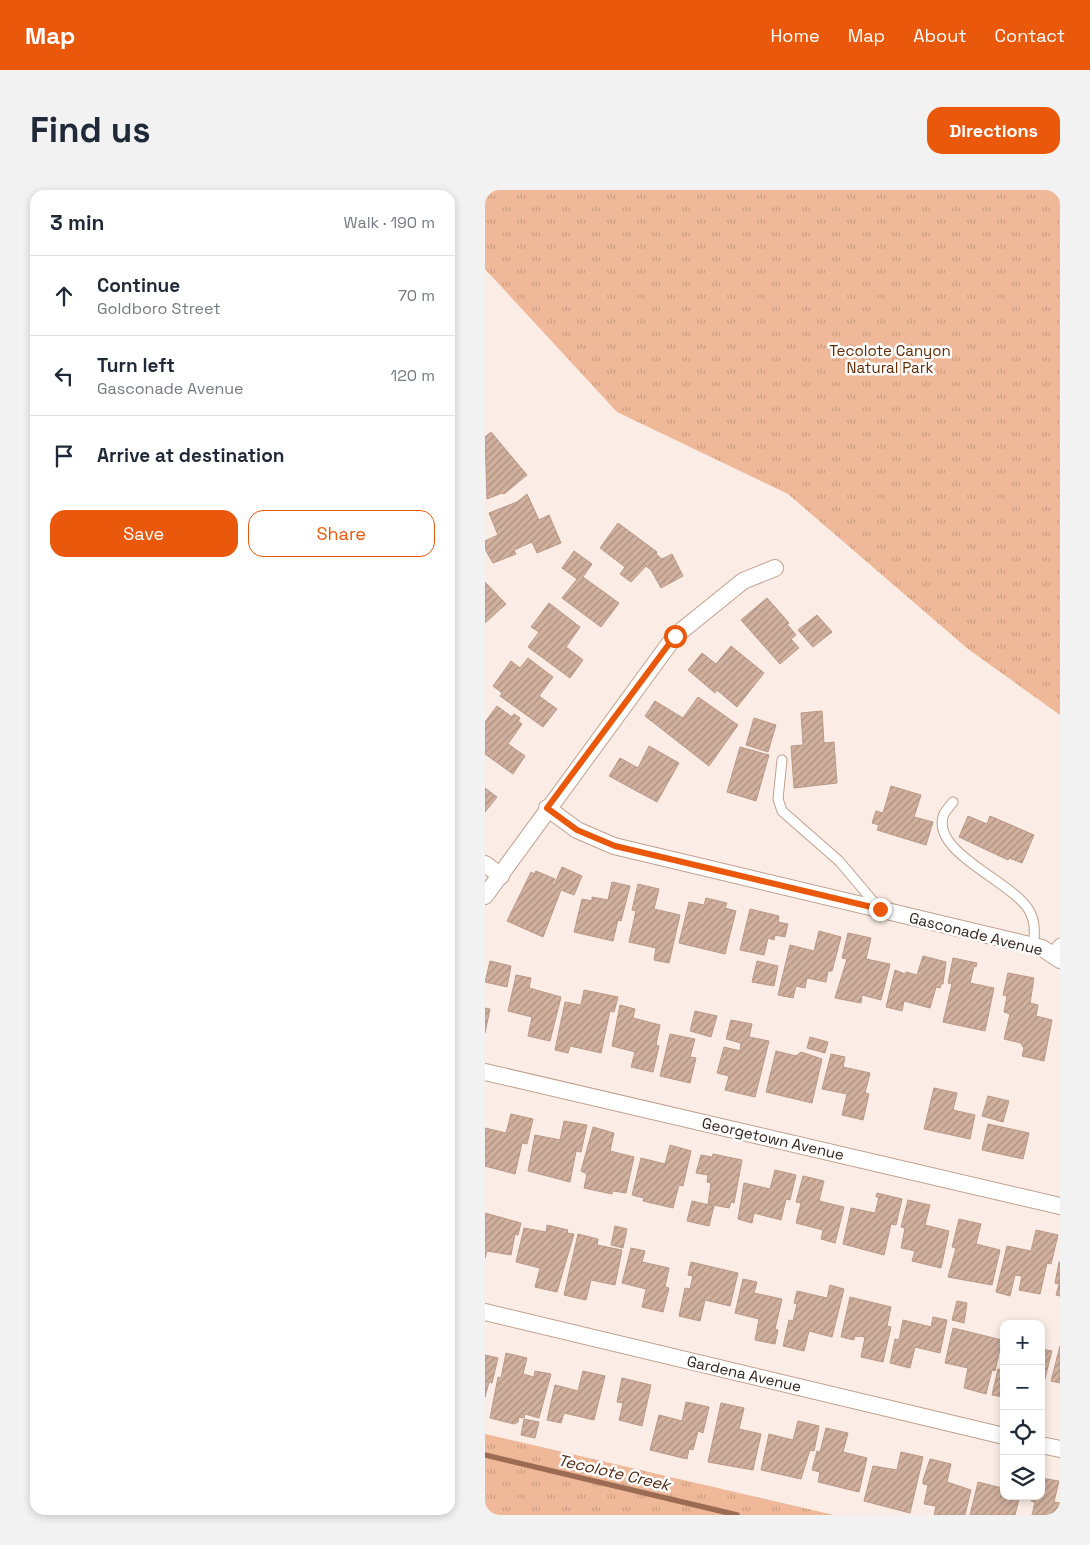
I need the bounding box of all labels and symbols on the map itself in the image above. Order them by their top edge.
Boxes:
park label: Tecolote Canyon Natural Park [829,341,951,377]
route start [664,625,687,648]
route end [869,898,892,921]
street label: Gasconade Avenue [907,908,1045,959]
street label: Georgetown Avenue [700,1113,846,1164]
street label: Gardena Avenue [685,1351,803,1396]
water label: Tecolote Creek [556,1449,674,1496]

